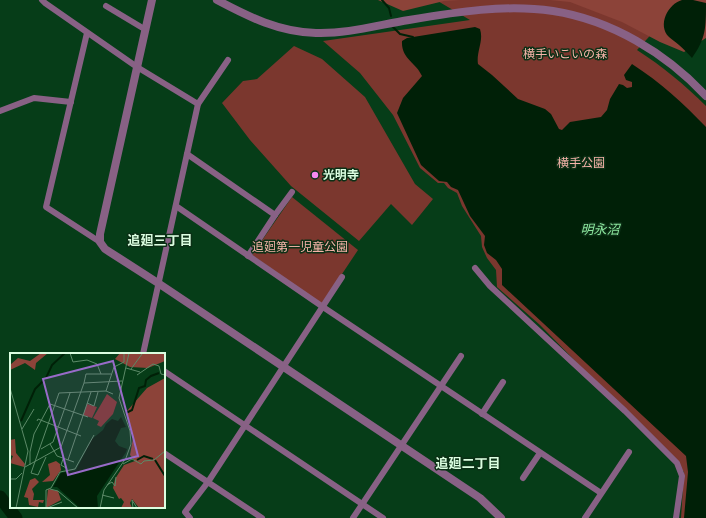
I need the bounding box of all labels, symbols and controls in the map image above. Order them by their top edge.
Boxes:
park label: 横手いこいの森 [523,44,607,63]
park label: 横手公園 [557,153,605,172]
place label: 光明寺 [323,165,359,184]
marker: 光明寺 [310,170,320,180]
water label: 明永沼 [580,219,621,239]
district label: 追廻三丁目 [127,230,193,250]
park label: 追廻第一児童公園 [252,237,348,256]
inset map [10,353,165,508]
district label: 追廻二丁目 [435,453,501,473]

